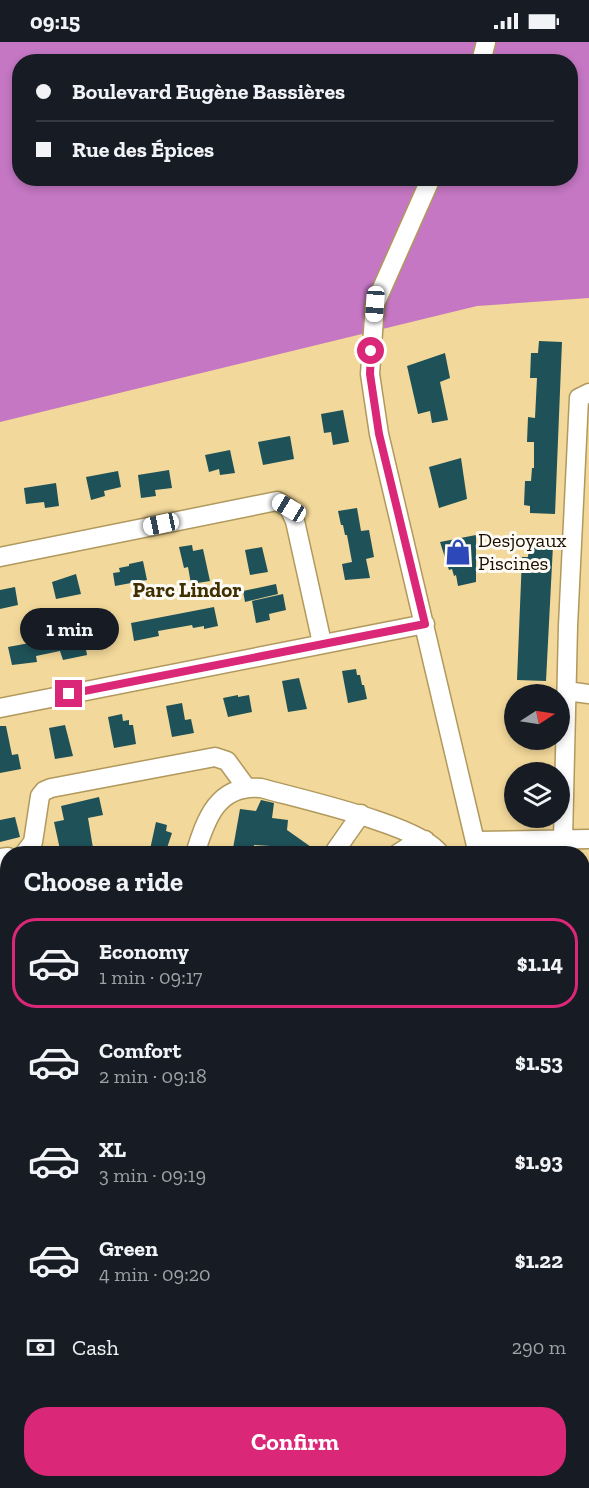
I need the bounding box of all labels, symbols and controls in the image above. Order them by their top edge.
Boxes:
text: 09:15 [30,8,80,35]
text: Boulevard Eugène Bassières [72,78,345,105]
text: Rue des Épices [72,136,214,163]
car [365,285,385,323]
route start [357,337,384,364]
car [269,491,309,525]
car [142,511,180,537]
place label: Desjoyaux Piscines [478,528,567,575]
shop icon: Desjoyaux Piscines [443,537,473,567]
district label: Parc Lindor [133,577,241,602]
callout: 1 min [20,607,118,649]
text: 1 min [46,617,93,641]
route end [55,680,82,707]
north arrow [504,684,570,750]
map controls [504,684,570,828]
button: layers [504,762,570,828]
text: Choose a ride [24,866,183,898]
icon: car [27,936,81,990]
text: Economy [99,938,189,965]
text: $1.14 [517,950,563,977]
text: 1 min · 09:17 [99,965,202,989]
icon: car [27,1035,81,1089]
text: Comfort [99,1037,181,1064]
text: $1.53 [515,1049,563,1076]
text: 2 min · 09:18 [99,1064,207,1088]
icon: car [27,1134,81,1188]
text: XL [99,1136,126,1163]
text: $1.93 [515,1148,563,1175]
text: 3 min · 09:19 [99,1163,206,1187]
icon: car [27,1233,81,1287]
text: Green [99,1235,158,1262]
text: $1.22 [515,1247,563,1274]
text: 4 min · 09:20 [99,1262,211,1286]
icon: cash [24,1331,57,1364]
text: Cash [72,1334,119,1361]
text: 290 m [512,1335,566,1359]
button: Confirm [24,1407,566,1476]

